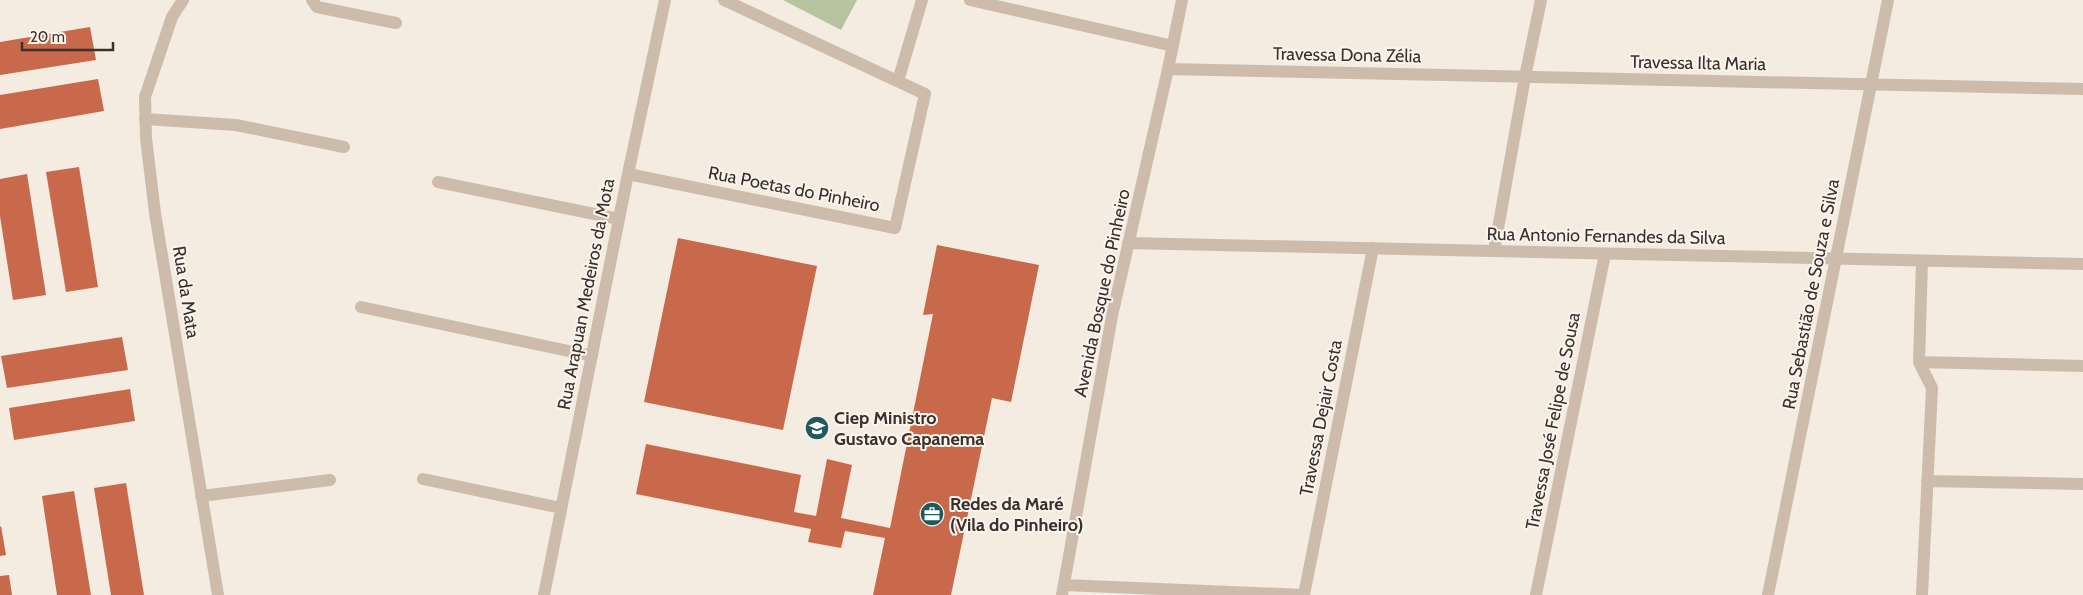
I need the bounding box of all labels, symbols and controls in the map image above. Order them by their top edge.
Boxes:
scale bar [22,20,114,52]
text: 20 m [30,28,65,46]
street label: Travessa Dona Zélia [1273,43,1422,67]
street label: Travessa Ilta Maria [1630,51,1767,75]
street label: Rua Poetas do Pinheiro [706,162,882,216]
street label: Rua Arapuan Medeiros da Mota [553,176,619,412]
street label: Rua Sebastião de Souza e Silva [1778,177,1844,411]
street label: Avenida Bosque do Pinheiro [1069,187,1135,399]
street label: Rua Antonio Fernandes da Silva [1486,223,1726,249]
street label: Rua da Mata [168,244,204,340]
street label: Travessa José Felipe de Sousa [1521,310,1585,531]
street label: Travessa Dejair Costa [1295,338,1347,498]
place label: Ciep Ministro Gustavo Capanema [834,407,984,450]
school or university icon: Ciep Ministro Gustavo Capanema [804,415,830,441]
place label: Redes da Maré (Vila do Pinheiro) [950,493,1083,536]
office icon: Redes da Maré (Vila do Pinheiro) [919,501,945,527]

